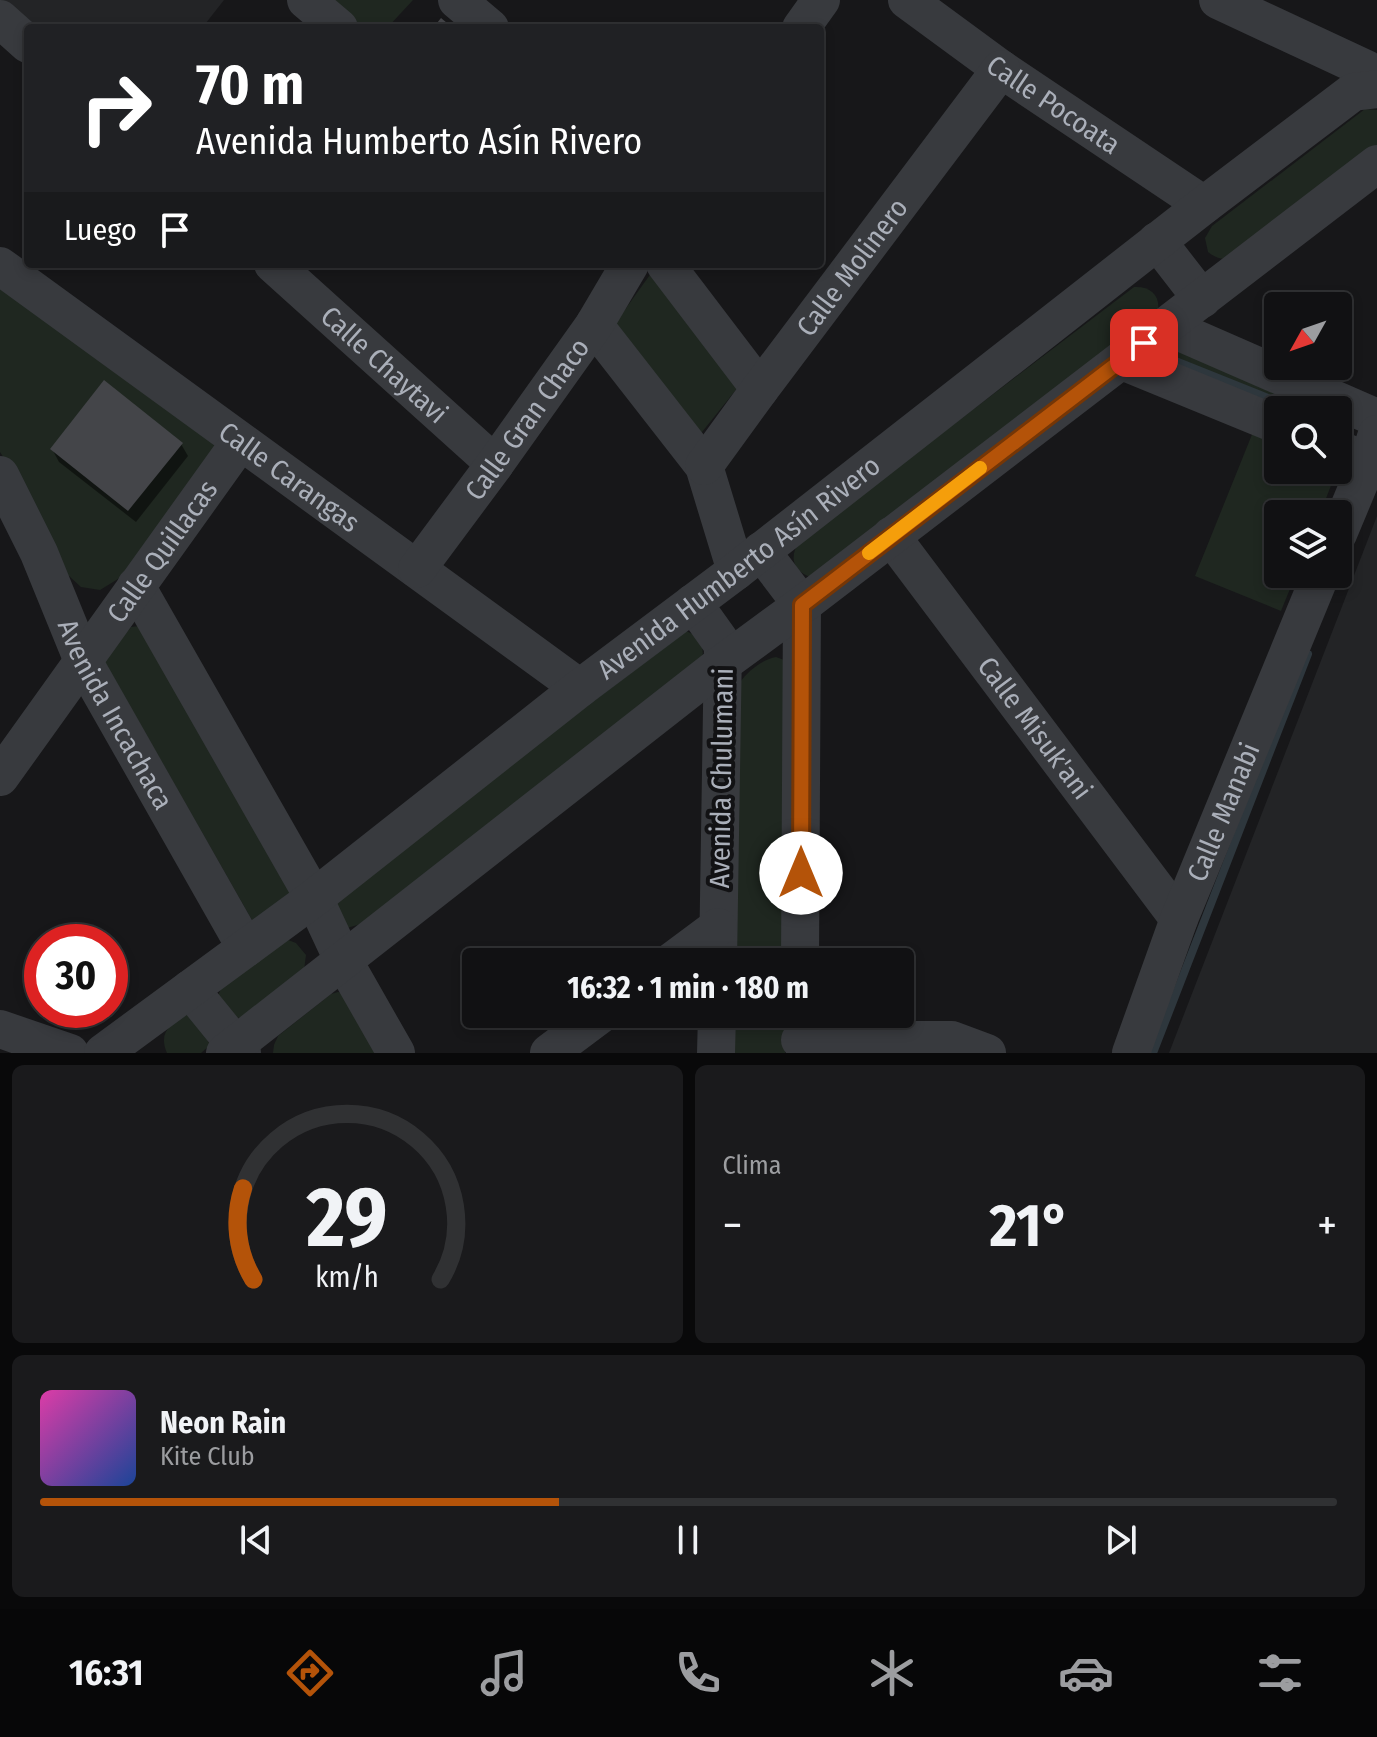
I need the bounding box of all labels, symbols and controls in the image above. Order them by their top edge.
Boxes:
street label: Calle Pocoata [980,48,1126,161]
text: 70 m [196,52,304,119]
icon: right [64,56,168,160]
text: Avenida Humberto Asín Rivero [196,120,642,164]
street label: Calle Molinero [790,192,915,343]
icon: arrive [153,208,197,252]
text: Luego [64,212,137,248]
north arrow [1264,292,1352,380]
map controls [1264,292,1352,588]
street label: Calle Chaytavi [314,299,454,430]
pin [1110,309,1178,377]
icon: arrive [1122,321,1166,365]
street label: Calle Gran Chaco [458,332,596,507]
button: search [1264,396,1352,484]
street label: Calle Carangas [212,415,366,539]
street label: Avenida Humberto Asín Rivero [591,449,887,686]
street label: Calle Quillacas [100,474,224,629]
button: layers [1264,500,1352,588]
street label: Avenida Incachaca [51,615,180,815]
street label: Calle Misuk'ani [971,650,1099,806]
street label: Avenida Chulumani [703,667,740,889]
street label: Calle Manabi [1180,738,1267,886]
position arrow [759,831,843,915]
speed limit sign: 30 [24,924,128,1028]
text: 16:32 · 1 min · 180 m [567,970,809,1006]
text: Clima [723,1150,782,1181]
text: 29 [306,1168,388,1268]
text: 21° [990,1190,1070,1262]
text: − [723,1199,742,1252]
text: + [1317,1199,1337,1252]
text: km/h [315,1260,379,1295]
text: Neon Rain [160,1405,286,1441]
text: Kite Club [160,1441,255,1472]
icon: previous [234,1518,278,1562]
icon: pause [666,1518,710,1562]
icon: next [1099,1518,1143,1562]
icon: directions [282,1645,338,1701]
icon: music [476,1645,532,1701]
icon: phone [670,1645,726,1701]
icon: climate [864,1645,920,1701]
icon: car [1058,1645,1114,1701]
icon: filters [1252,1645,1308,1701]
text: 16:31 [69,1651,143,1695]

